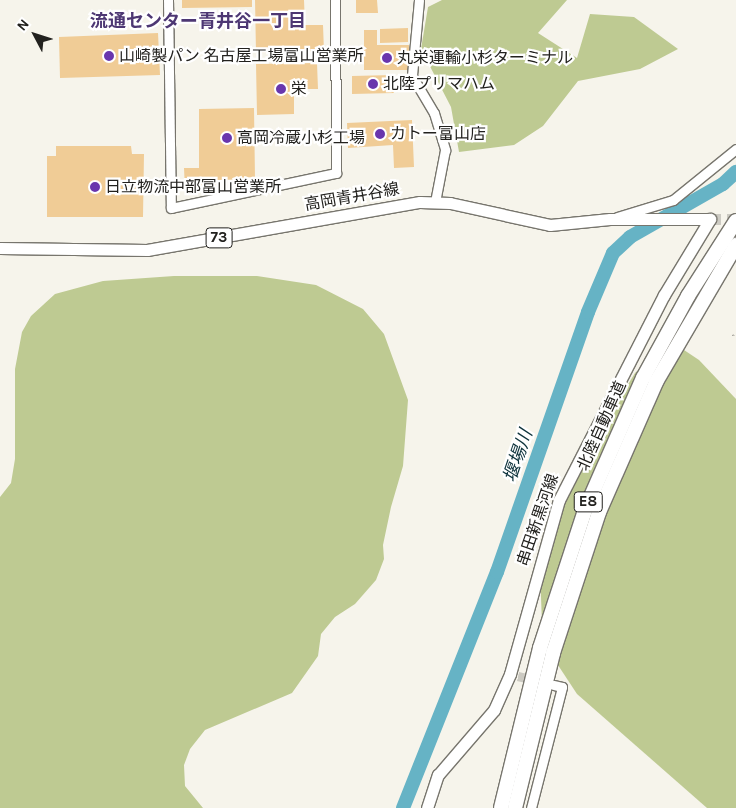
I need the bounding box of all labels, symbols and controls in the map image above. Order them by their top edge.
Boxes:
north arrow [10,10,60,60]
district label: 流通センター青井谷一丁目 [90,10,306,32]
text: N [13,16,33,34]
place label: 山崎製パン 名古屋工場富山営業所 [119,46,363,66]
place label: 丸栄運輸小杉ターミナル [397,48,573,68]
marker: 山崎製パン 名古屋工場富山営業所 [103,50,115,62]
marker: 丸栄運輸小杉ターミナル [381,52,393,64]
place label: 北陸プリマハム [383,74,495,94]
marker: 北陸プリマハム [367,78,379,90]
place label: 栄 [291,79,307,99]
marker: 栄 [275,83,287,95]
place label: カトー富山店 [390,124,486,144]
place label: 高岡冷蔵小杉工場 [237,128,365,148]
marker: カトー富山店 [374,128,386,140]
marker: 高岡冷蔵小杉工場 [221,132,233,144]
place label: 日立物流中部富山営業所 [105,177,281,197]
street label: 高岡青井谷線 [303,179,401,215]
marker: 日立物流中部富山営業所 [89,181,101,193]
road number: 73 [205,226,233,250]
street label: 北陸自動車道 [574,378,630,474]
water label: 堰場川 [499,427,537,485]
street label: 串田新黒河線 [513,471,563,569]
road number: E8 [573,490,603,514]

